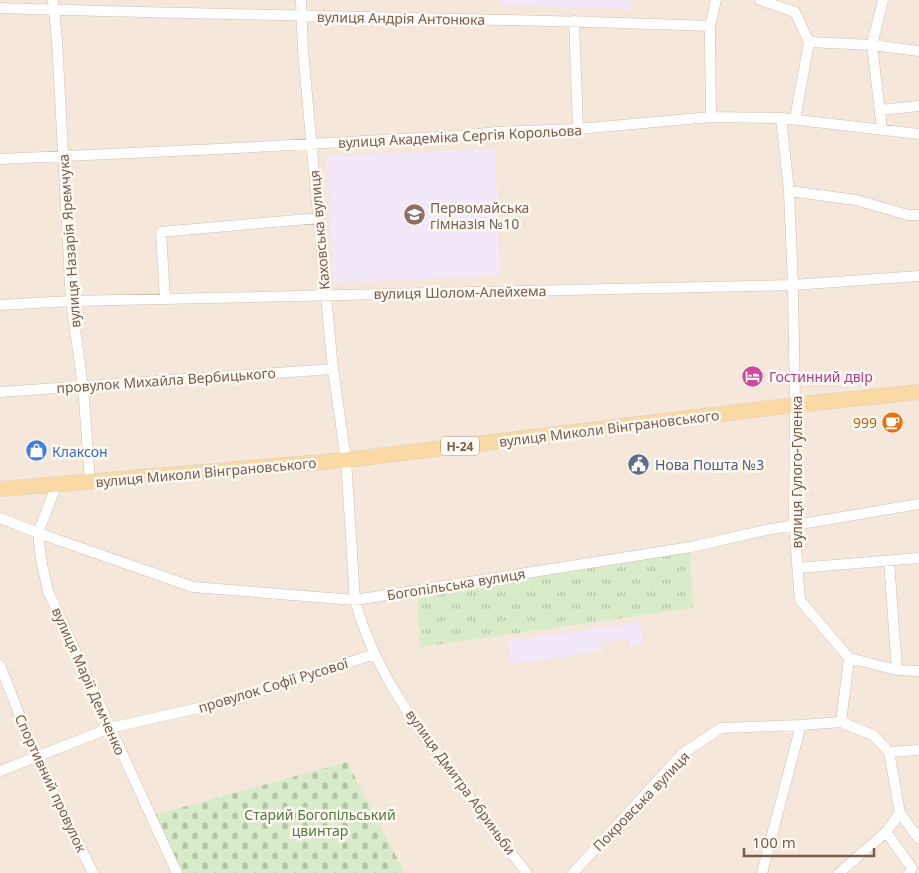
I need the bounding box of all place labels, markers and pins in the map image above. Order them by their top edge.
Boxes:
place label: Первомайська гімназія №10 [430,198,529,233]
school or university icon: Первомайська гімназія №10 [402,203,426,227]
hotel icon: Гостинний двір [741,364,765,388]
place label: Гостинний двір [769,367,873,386]
cafe icon: 999 [881,410,905,434]
place label: 999 [853,413,877,432]
shop icon: Клаксон [24,439,48,463]
place label: Клаксон [52,442,108,461]
public building icon: Нова Пошта №3 [627,452,651,476]
place label: Нова Пошта №3 [655,455,764,474]

